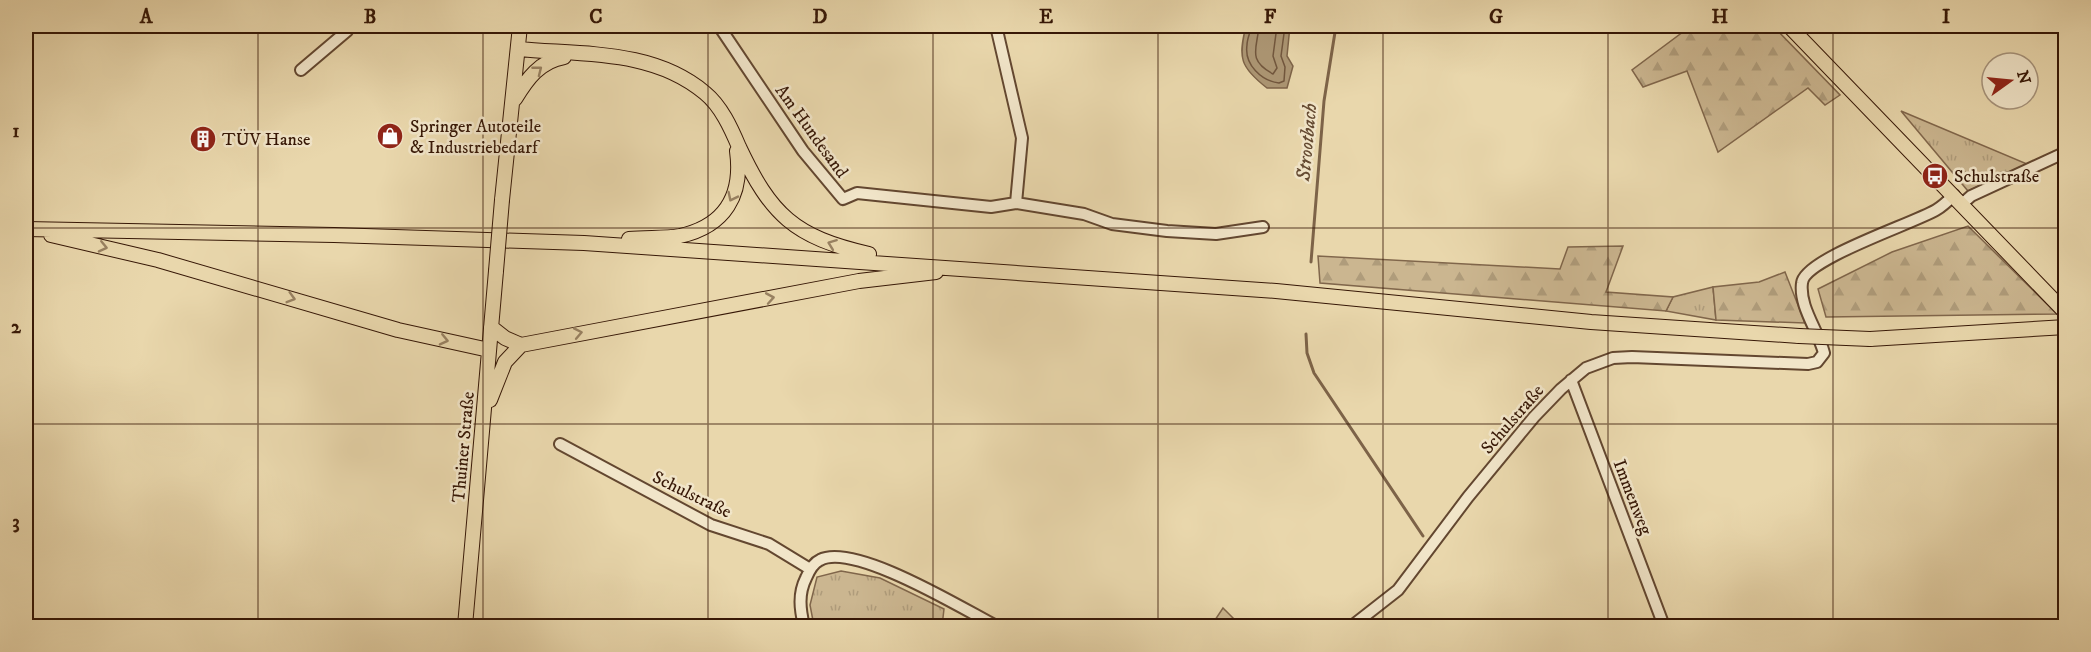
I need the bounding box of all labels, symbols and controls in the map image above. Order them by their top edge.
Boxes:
text: A [139,5,154,30]
text: B [364,5,376,30]
text: C [589,5,603,30]
text: D [813,5,828,30]
text: E [1039,5,1053,30]
text: F [1264,5,1277,30]
text: G [1489,5,1503,30]
text: H [1712,5,1729,30]
text: I [1942,5,1950,30]
north arrow [1980,51,2040,111]
one-way arrow [532,66,543,77]
text: N [2012,68,2035,86]
street label: Am Hundesand [770,81,852,183]
water label: Strootbach [1292,102,1323,183]
place label: Springer Autoteile & Industriebedarf [410,116,541,159]
text: 1 [12,119,20,144]
shop icon: Springer Autoteile & Industriebedarf [375,121,405,151]
building icon: TÜV Hanse [188,124,218,154]
place label: TÜV Hanse [222,129,310,151]
bus stop icon: Schulstraße [1920,161,1950,191]
place label: Schulstraße [1954,166,2039,188]
one-way arrow [728,190,740,201]
one-way arrow [827,238,838,251]
one-way arrow [98,240,108,253]
one-way arrow [285,291,296,303]
one-way arrow [765,293,775,305]
text: 2 [11,315,22,340]
one-way arrow [573,327,583,340]
one-way arrow [438,333,448,346]
street label: Schulstraße [1477,380,1549,459]
street label: Thuiner Straße [448,391,480,504]
street label: Immenweg [1608,457,1657,538]
street label: Schulstraße [649,466,735,523]
text: 3 [12,510,20,535]

